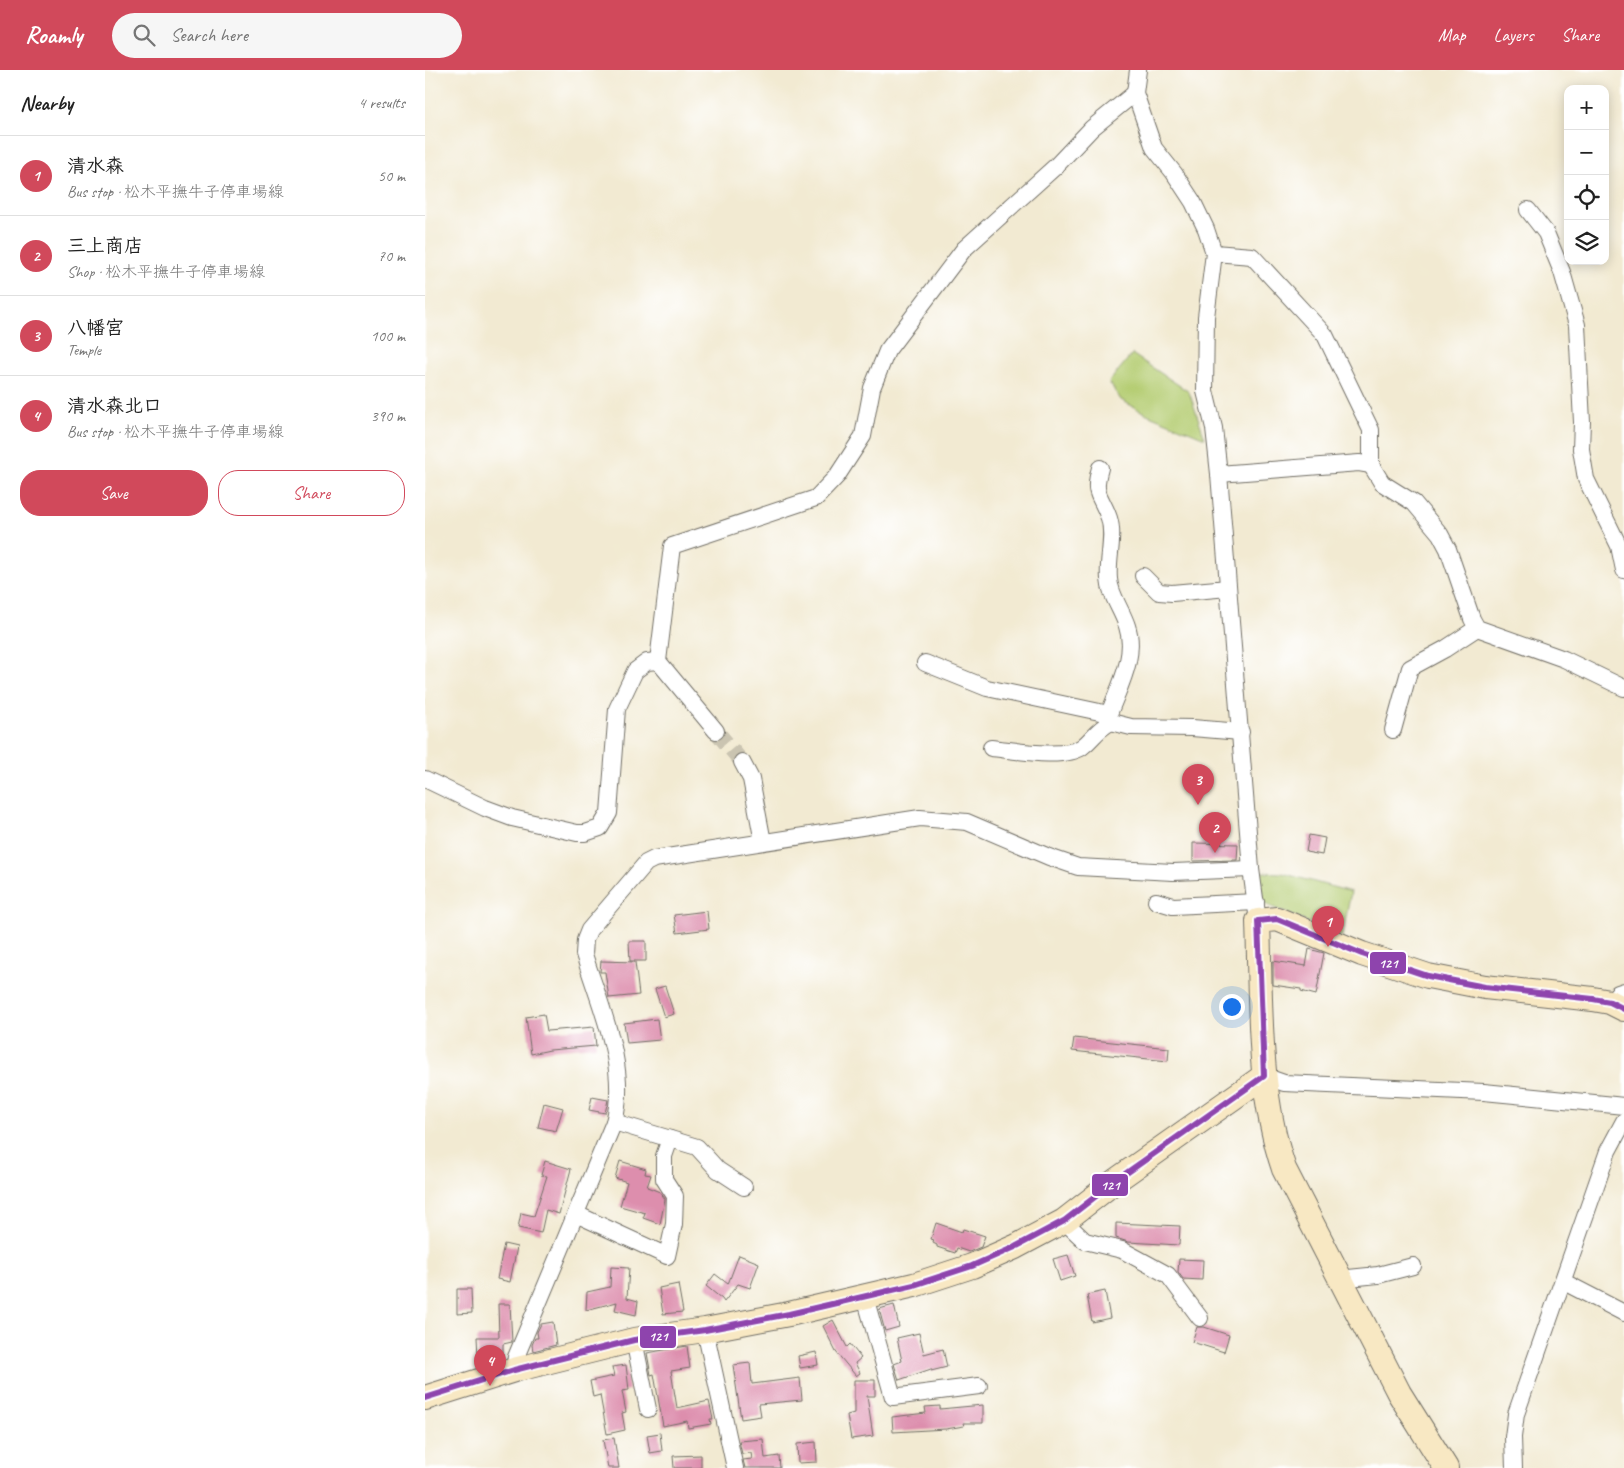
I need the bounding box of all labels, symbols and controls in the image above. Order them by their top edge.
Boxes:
search box [112,13,462,58]
text: Roamly [25,20,82,50]
icon: search [130,21,158,49]
text: Search here [170,23,248,47]
text: Map [1438,24,1466,46]
text: Layers [1494,24,1533,46]
text: Share [1561,24,1599,46]
map controls [1564,85,1609,265]
button: + [1564,85,1609,130]
text: Nearby [20,90,73,116]
text: 4 results [358,93,405,113]
button: − [1564,130,1609,175]
text: 清水森 [67,154,124,178]
text: 1 [32,166,40,186]
text: 50 m [378,166,405,186]
button: locate [1564,175,1609,220]
text: Bus stop · 松木平撫牛子停車場線 [67,182,284,202]
button: layers [1564,220,1609,265]
text: 三上商店 [67,234,143,258]
text: 2 [32,246,40,266]
text: 70 m [378,246,405,266]
text: Shop · 松木平撫牛子停車場線 [67,262,265,282]
text: 八幡宮 [67,316,124,340]
text: 3 [32,326,40,346]
text: 100 m [371,326,405,346]
text: Temple [67,340,101,360]
text: 清水森北口 [67,394,162,418]
text: 4 [32,406,40,426]
text: 390 m [371,406,405,426]
text: Bus stop · 松木平撫牛子停車場線 [67,422,284,442]
button: Save [20,470,208,516]
button: Share [218,470,405,516]
pin: 3 [1182,764,1214,805]
pin: 2 [1199,812,1231,853]
pin: 1 [1312,906,1344,947]
line badge: 121 [1369,951,1407,975]
text: 121 [1379,955,1399,972]
your location [1219,994,1245,1020]
line badge: 121 [1091,1173,1129,1197]
text: 121 [1101,1177,1121,1194]
line badge: 121 [639,1325,677,1349]
text: 121 [649,1328,669,1345]
pin: 4 [474,1345,506,1386]

